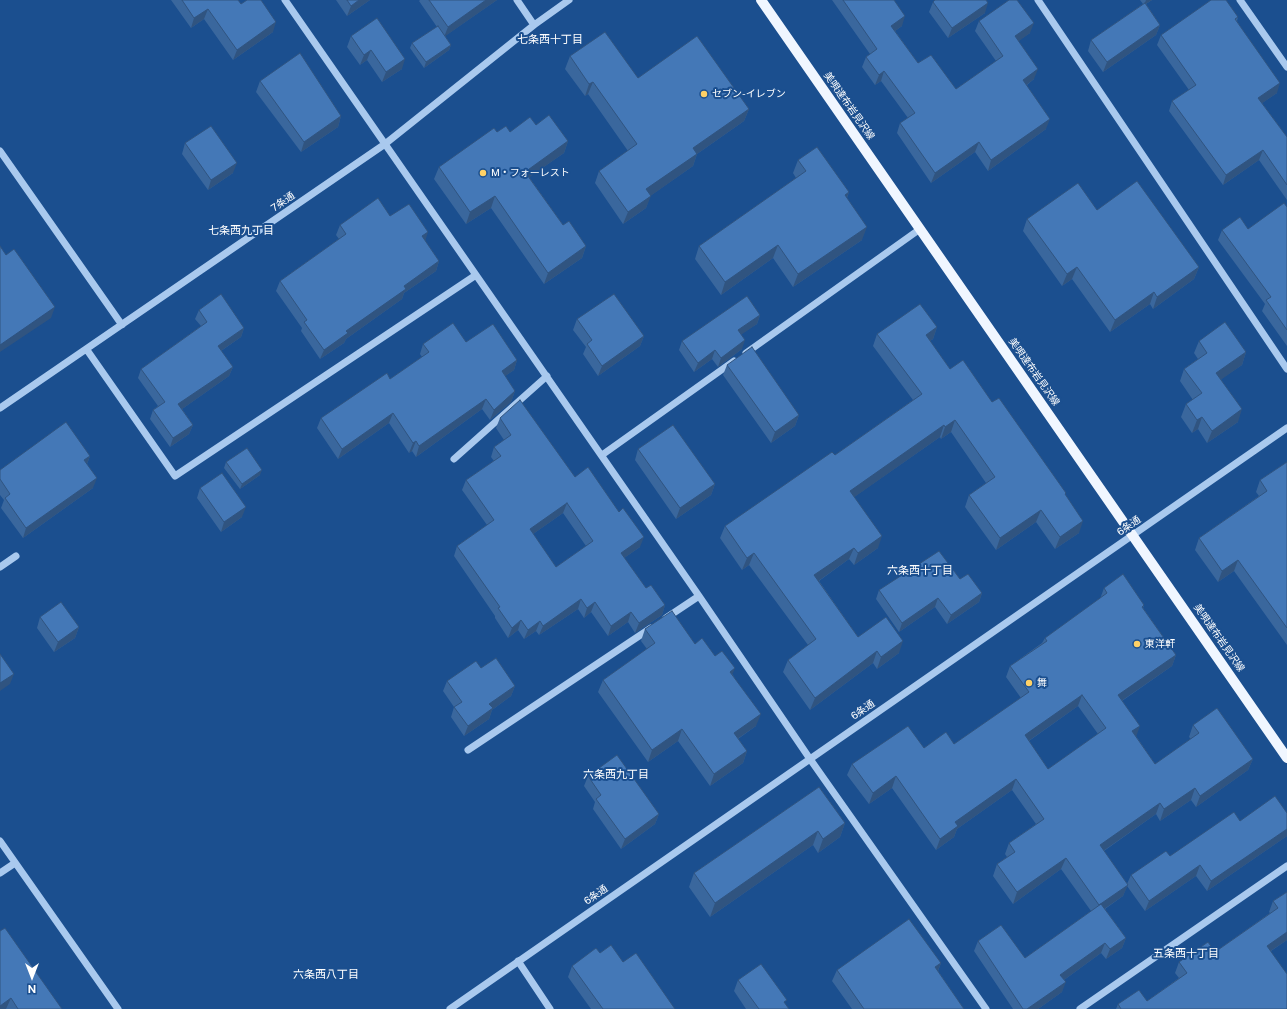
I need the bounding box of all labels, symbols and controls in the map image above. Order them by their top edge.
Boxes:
district label: 七条西十丁目 [517,33,583,47]
street label: 美唄達布岩見沢線 [821,70,877,142]
place label: セブン-イレブン [712,88,786,100]
marker: セブン-イレブン [699,89,709,99]
place label: M・フォーレスト [491,167,570,179]
marker: M・フォーレスト [478,168,488,178]
street label: 7条通 [269,190,297,214]
district label: 七条西九丁目 [208,224,274,238]
street label: 美唄達布岩見沢線 [1006,336,1062,408]
street label: 6条通 [1115,514,1143,538]
district label: 六条西十丁目 [887,564,953,578]
street label: 美唄達布岩見沢線 [1191,602,1247,674]
place label: 東洋軒 [1145,638,1175,650]
marker: 東洋軒 [1132,639,1142,649]
place label: 舞 [1037,677,1047,689]
marker: 舞 [1024,678,1034,688]
street label: 6条通 [849,698,877,722]
district label: 六条西九丁目 [583,768,649,782]
street label: 6条通 [582,883,610,907]
district label: 五条西十丁目 [1153,947,1219,961]
north arrow [12,957,52,997]
district label: 六条西八丁目 [293,968,359,982]
text: N [28,983,36,995]

